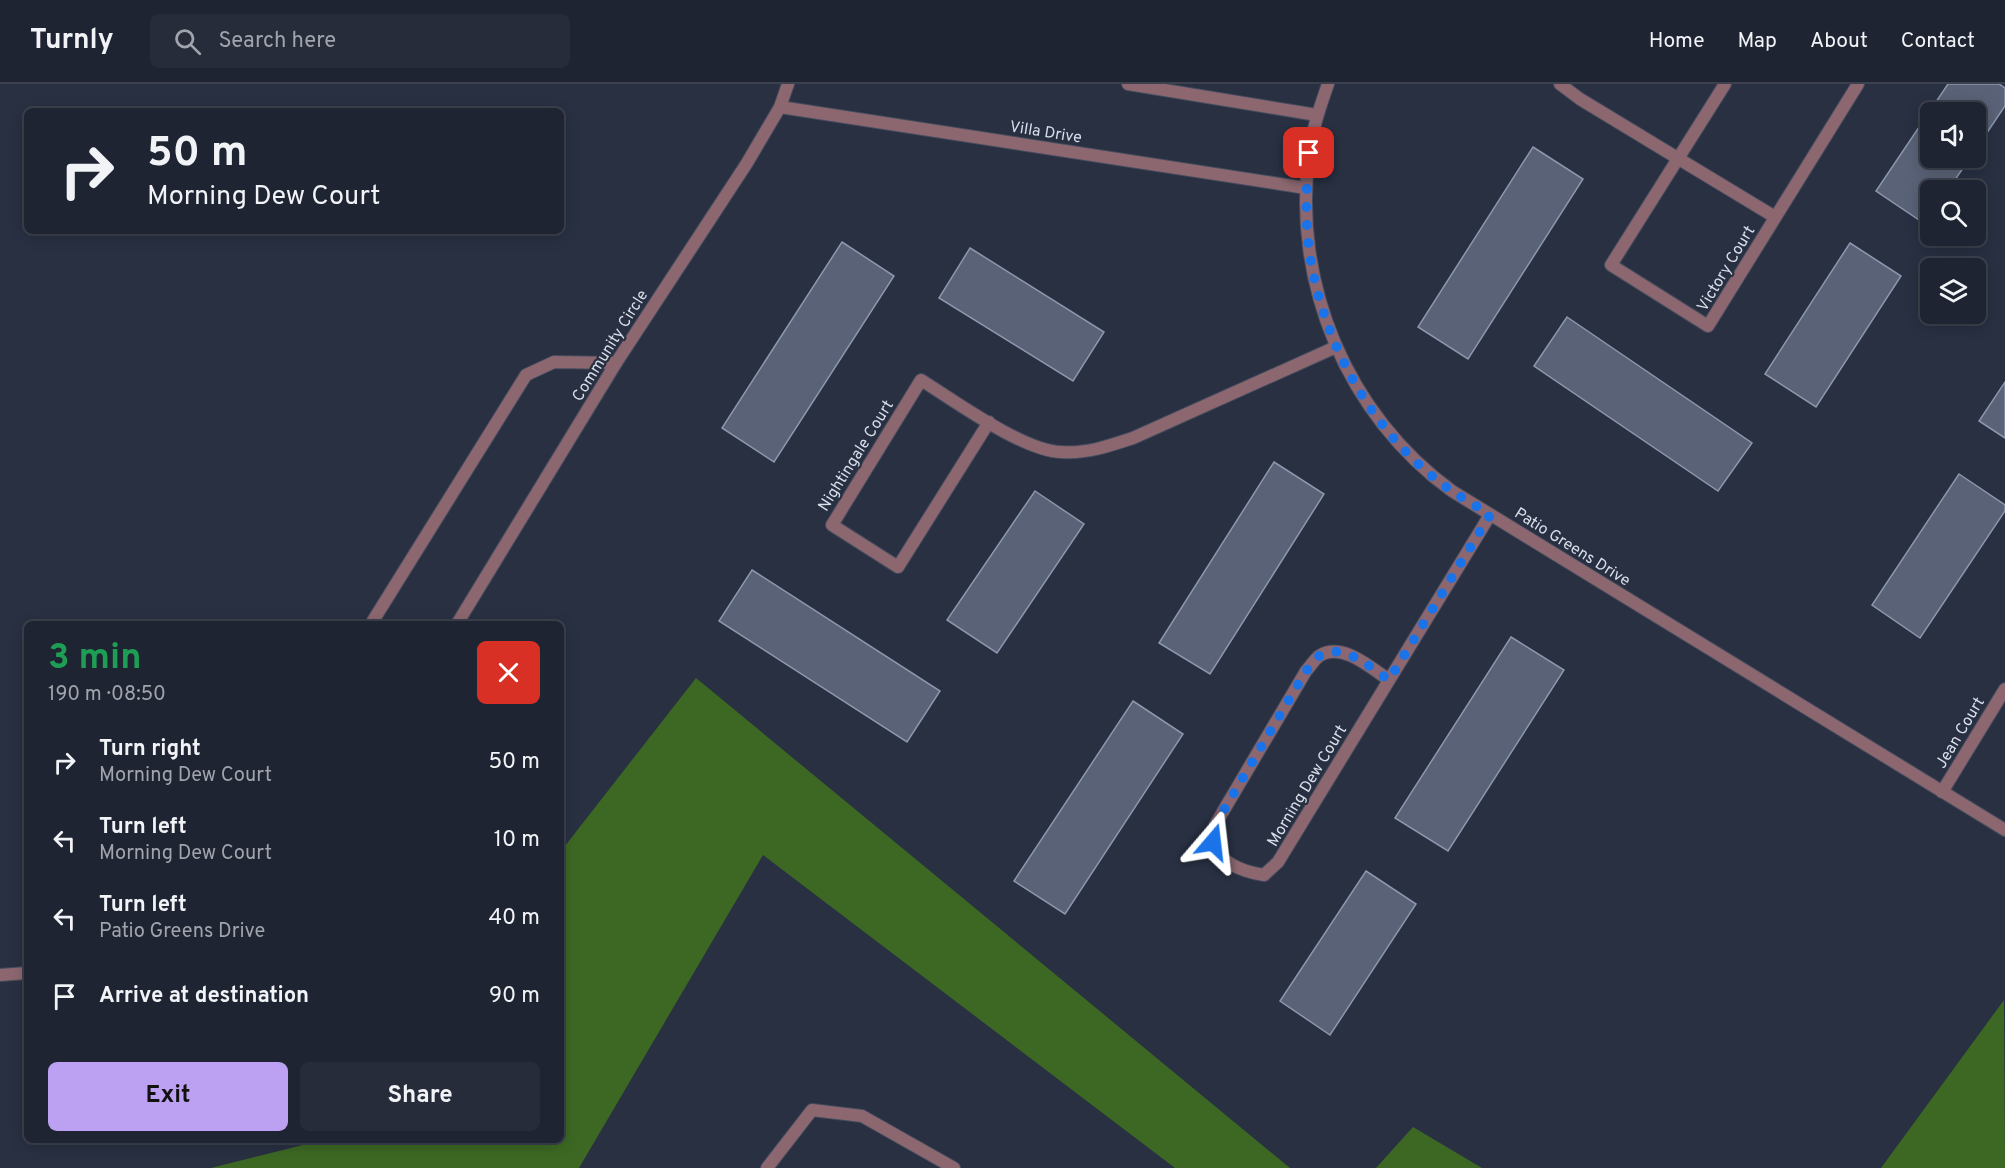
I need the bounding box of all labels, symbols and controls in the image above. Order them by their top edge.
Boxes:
search box [150,14,570,68]
text: Turnly [30,23,114,59]
icon: search [171,25,204,58]
text: Search here [219,28,336,55]
text: Home [1649,28,1705,55]
text: Map [1738,28,1777,55]
text: About [1810,28,1868,55]
text: Contact [1901,28,1975,55]
map controls [1920,102,1986,324]
button: sound [1920,102,1986,168]
street label: Villa Drive [1008,117,1083,149]
pin [1283,127,1334,178]
text: 50 m [147,128,248,181]
icon: right [48,132,126,210]
icon: arrive [1292,136,1325,169]
text: Morning Dew Court [147,180,381,214]
button: search [1920,180,1986,246]
street label: Victory Court [1693,222,1760,316]
button: layers [1920,258,1986,324]
street label: Community Circle [568,287,653,406]
street label: Nightingale Court [814,397,899,515]
street label: Patio Greens Drive [1510,504,1634,591]
text: 3 min [48,636,142,682]
button: close [477,641,540,704]
text: 190 m · 08:50 [48,682,166,708]
street label: Jean Court [1932,694,1990,772]
street label: Morning Dew Court [1264,722,1352,850]
text: Turn right [99,736,201,763]
icon: right [48,746,81,779]
text: 50 m [488,749,540,776]
text: Morning Dew Court [99,763,272,789]
position arrow [1181,810,1245,874]
text: Turn left [99,814,187,841]
icon: left [48,824,81,857]
text: 10 m [494,827,540,854]
text: Morning Dew Court [99,841,272,867]
text: Turn left [99,892,187,919]
icon: left [48,902,81,935]
text: 40 m [488,905,540,932]
text: Patio Greens Drive [99,919,265,945]
icon: arrive [48,980,81,1013]
text: Arrive at destination [99,983,309,1010]
text: 90 m [489,983,540,1010]
button: Exit [48,1062,288,1131]
button: Share [300,1062,540,1131]

